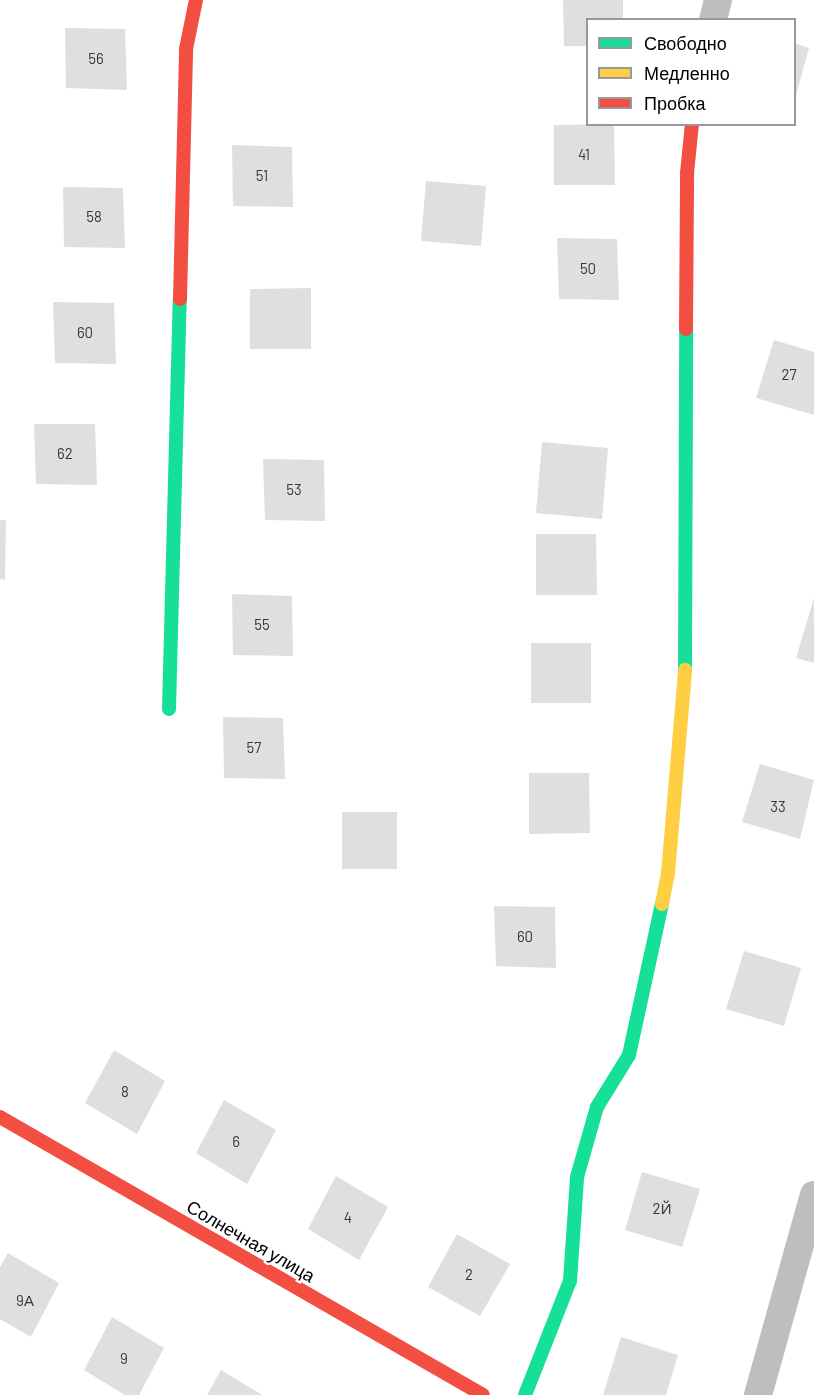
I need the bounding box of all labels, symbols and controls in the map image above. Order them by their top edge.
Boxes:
legend [586,18,796,126]
text: Свободно [644,32,727,54]
house number: 56 [88,50,104,68]
text: Медленно [644,62,730,84]
text: Пробка [644,92,706,114]
house number: 41 [578,146,590,164]
house number: 51 [256,167,268,185]
house number: 58 [86,208,102,226]
house number: 50 [580,260,596,278]
house number: 60 [77,324,93,342]
house number: 27 [781,366,797,384]
house number: 62 [57,445,73,463]
house number: 53 [286,481,302,499]
house number: 55 [254,616,270,634]
house number: 57 [247,739,261,757]
house number: 33 [770,798,786,816]
house number: 60 [517,928,533,946]
house number: 8 [121,1083,129,1101]
house number: 6 [232,1133,240,1151]
street label: Солнечная улица [183,1195,319,1287]
house number: 2Й [653,1200,671,1218]
house number: 4 [344,1209,352,1227]
house number: 2 [465,1266,473,1284]
house number: 9А [16,1292,34,1310]
house number: 9 [120,1350,128,1368]

